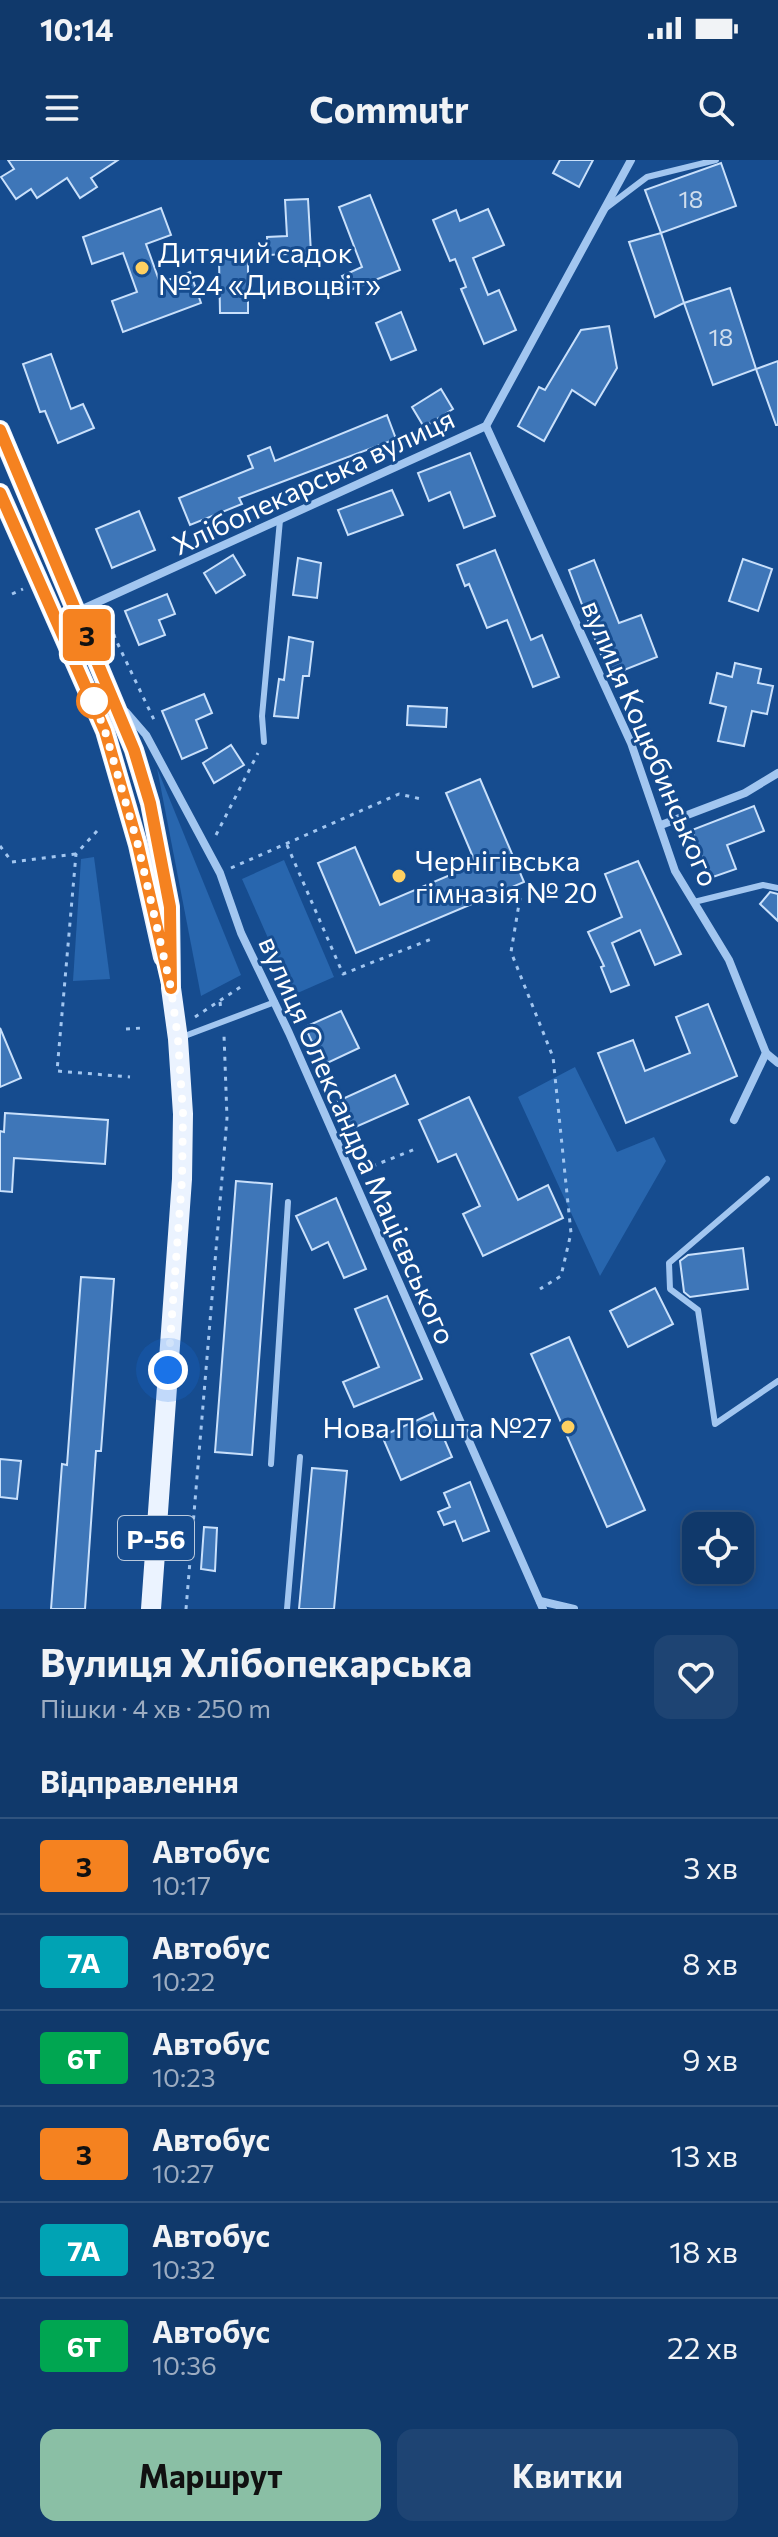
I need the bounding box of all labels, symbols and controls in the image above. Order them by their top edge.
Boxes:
text: 10:14 [40,10,113,47]
icon: menu [40,86,84,130]
text: Commutr [309,86,469,130]
icon: search [694,86,738,130]
house number: 18 [679,184,703,213]
place label: Дитячий садок №24 «Дивоцвіт» [158,235,381,301]
marker: Дитячий садок №24 «Дивоцвіт» [133,259,151,277]
house number: 18 [709,322,733,351]
street label: Хлібопекарська вулиця [167,401,459,561]
street label: вулиця Коцюбинського [575,595,727,891]
line badge: 3 [61,609,113,661]
text: 3 [79,618,95,652]
unlabelled marker [77,684,111,718]
place label: Чернігівська гімназія № 20 [415,843,598,909]
marker: Чернігівська гімназія № 20 [390,867,408,885]
street label: вулиця Олександра Мацієвського [252,931,464,1349]
your location [148,1350,188,1390]
place label: Нова Пошта №27 [323,1410,552,1444]
marker: Нова Пошта №27 [559,1418,577,1436]
map controls [682,1512,754,1584]
button: locate [682,1512,754,1584]
road number: Р-56 [118,1516,194,1560]
button: heart [654,1635,738,1719]
text: Вулиця Хлібопекарська [40,1638,472,1685]
text: Пішки · 4 хв · 250 m [40,1692,271,1723]
text: Відправлення [40,1762,239,1799]
text: Автобус [152,1832,270,1869]
text: 3 хв [683,1848,738,1885]
text: 3 [76,1849,92,1883]
text: 10:17 [152,1869,211,1900]
text: Автобус [152,1928,270,1965]
text: 8 хв [682,1944,738,1981]
text: 7А [67,1945,101,1979]
text: 10:22 [152,1965,215,1996]
text: Автобус [152,2024,270,2061]
text: 9 хв [682,2040,738,2077]
text: 6Т [67,2041,101,2075]
text: 10:23 [152,2061,215,2092]
text: Автобус [152,2120,270,2157]
text: 13 хв [670,2136,738,2173]
text: 3 [76,2137,92,2171]
text: 10:27 [152,2157,214,2188]
text: Автобус [152,2216,270,2253]
text: 18 хв [669,2232,738,2269]
text: 7А [67,2233,101,2267]
text: 10:32 [152,2253,215,2284]
text: Автобус [152,2312,270,2349]
text: 22 хв [667,2328,738,2365]
text: 6Т [67,2329,101,2363]
text: 10:36 [152,2349,217,2380]
button: Маршрут [40,2429,381,2521]
button: Квитки [397,2429,738,2521]

